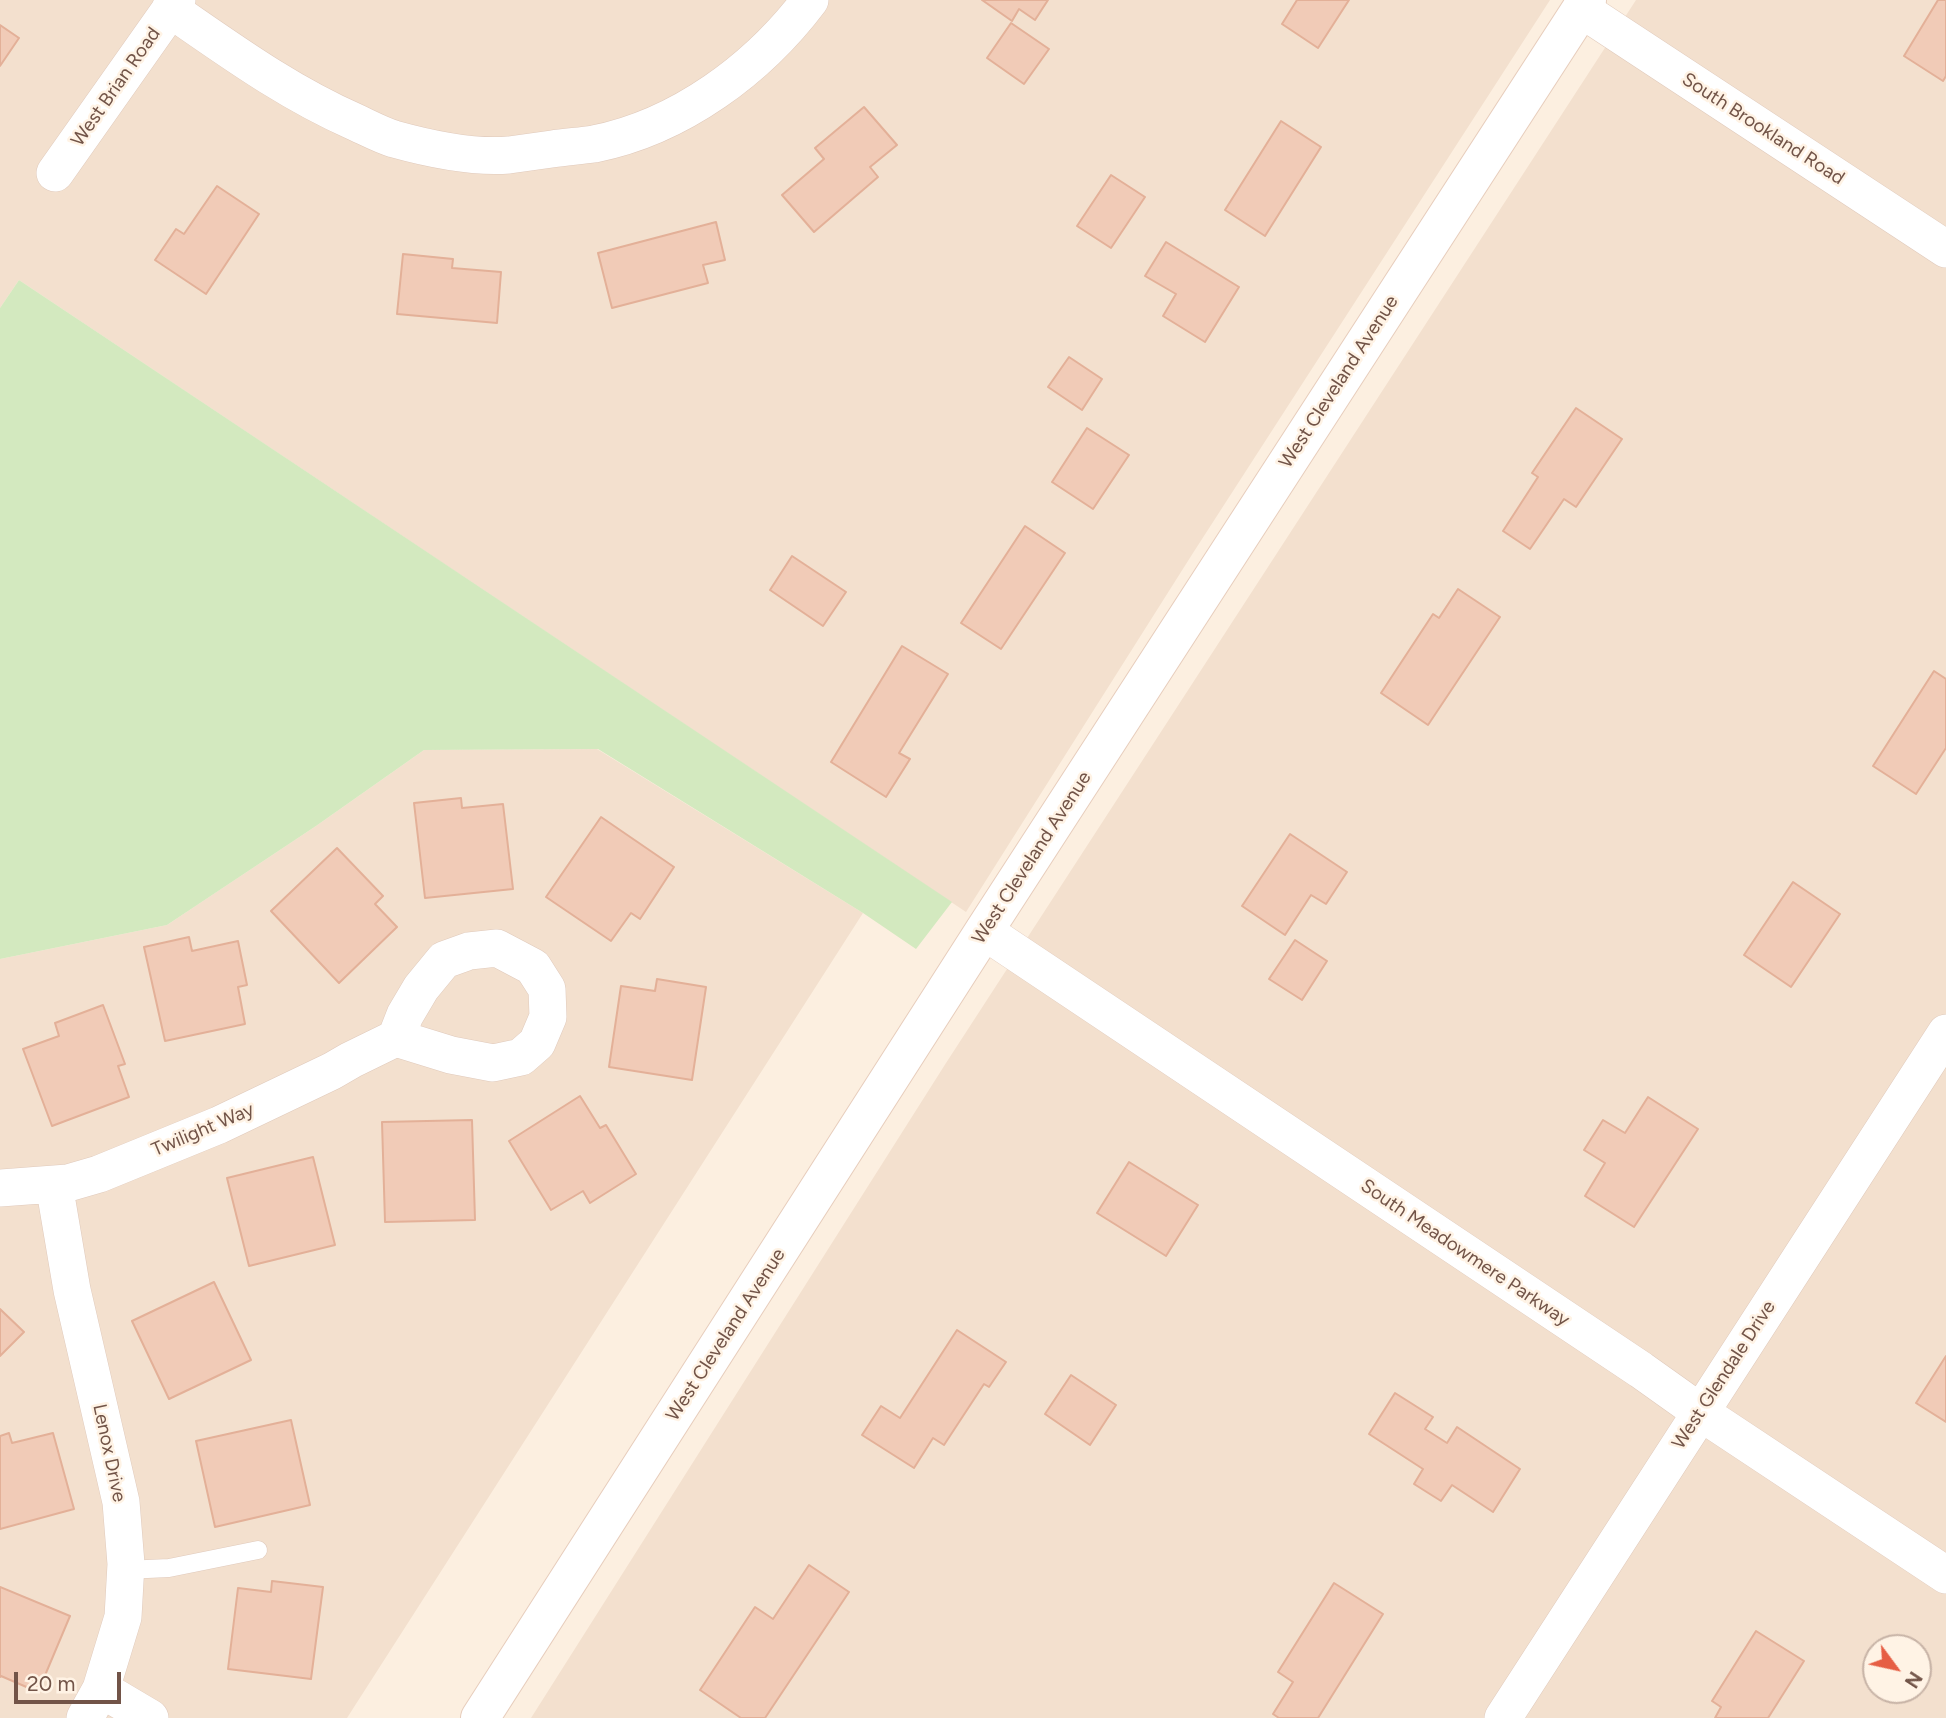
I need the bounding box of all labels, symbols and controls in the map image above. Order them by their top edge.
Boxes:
street label: West Brian Road [67,23,165,151]
street label: South Brookland Road [1677,68,1849,190]
street label: West Cleveland Avenue [1275,291,1403,473]
street label: West Cleveland Avenue [968,767,1096,949]
street label: Twilight Way [148,1098,258,1162]
street label: South Meadowmere Parkway [1356,1174,1574,1332]
street label: West Cleveland Avenue [662,1244,790,1426]
street label: West Glendale Drive [1668,1297,1780,1453]
street label: Lenox Drive [88,1402,130,1504]
north arrow [1862,1634,1932,1704]
scale bar [18,1658,124,1702]
text: N [1900,1667,1927,1692]
text: 20 m [27,1671,75,1696]

